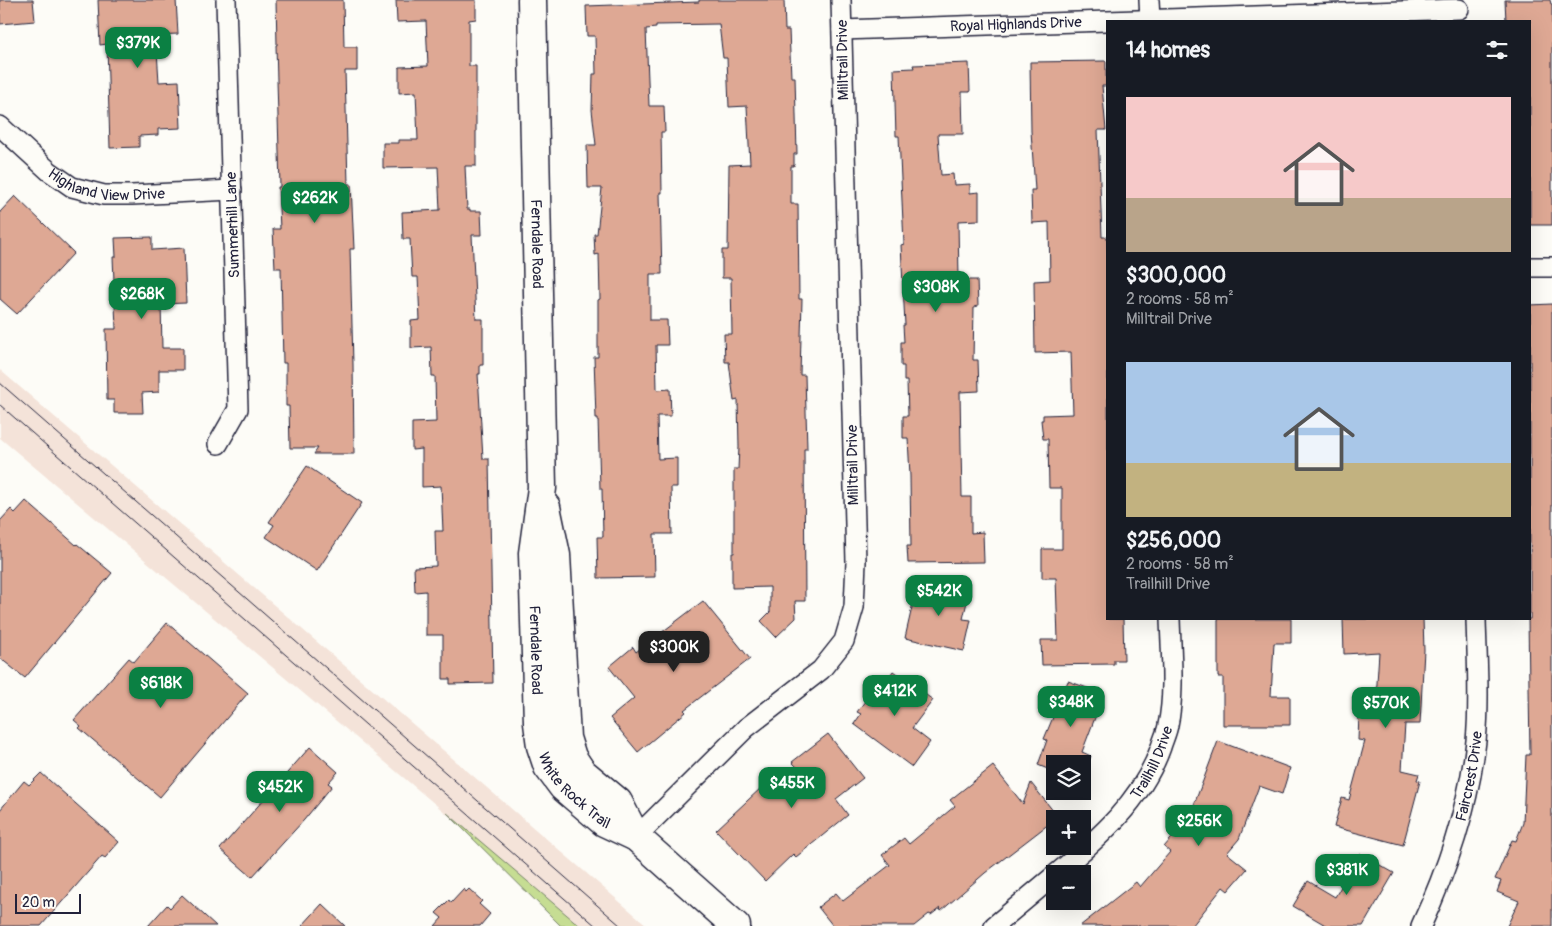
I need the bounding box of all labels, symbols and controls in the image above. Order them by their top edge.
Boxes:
street label: Royal Highlands Drive [950,12,1083,36]
street label: Milltrail Drive [833,19,853,100]
pin: $379K [103,27,173,69]
text: $379K [116,33,160,53]
icon: filters [1483,36,1511,64]
text: 14 homes [1126,37,1210,64]
icon: home [1274,129,1364,219]
street label: Highland View Drive [44,164,166,205]
street label: Summerhill Lane [222,171,244,278]
pin: $262K [280,182,350,224]
text: $262K [292,188,338,208]
street label: Ferndale Road [527,199,547,289]
text: $300,000 [1126,262,1226,289]
pin: $308K [901,270,971,313]
text: $308K [913,277,959,297]
pin: $268K [107,278,177,320]
text: $268K [120,284,164,304]
text: 2 rooms · 58 m² [1126,289,1234,309]
text: Milltrail Drive [1126,309,1212,329]
icon: home [1274,394,1364,484]
street label: Milltrail Drive [843,424,863,505]
text: $256,000 [1126,527,1221,554]
text: 2 rooms · 58 m² [1126,554,1234,574]
pin: $542K [904,574,974,617]
text: Trailhill Drive [1126,574,1210,594]
text: $542K [916,581,962,601]
street label: Ferndale Road [525,605,547,695]
pin: $300K [639,630,709,673]
text: $300K [649,637,699,657]
pin: $618K [126,666,196,709]
text: $618K [140,673,182,693]
pin: $412K [860,674,930,717]
text: $412K [874,681,916,701]
pin: $348K [1036,686,1106,728]
pin: $570K [1351,686,1421,729]
text: $348K [1049,692,1093,712]
text: $570K [1363,693,1409,713]
street label: Trailhill Drive [1126,723,1177,803]
street label: Faircrest Drive [1451,730,1486,823]
street label: White Rock Trail [534,750,613,833]
map controls [1046,755,1091,910]
button: layers [1046,755,1091,800]
pin: $455K [757,766,827,809]
pin: $452K [245,770,315,813]
text: $455K [770,773,814,793]
text: $452K [257,777,303,797]
pin: $256K [1164,804,1234,847]
button: + [1046,810,1091,855]
text: $256K [1176,811,1222,831]
pin: $381K [1312,854,1382,896]
text: $381K [1326,860,1368,880]
button: − [1046,865,1091,910]
scale bar [15,891,81,914]
text: 20 m [22,894,55,911]

